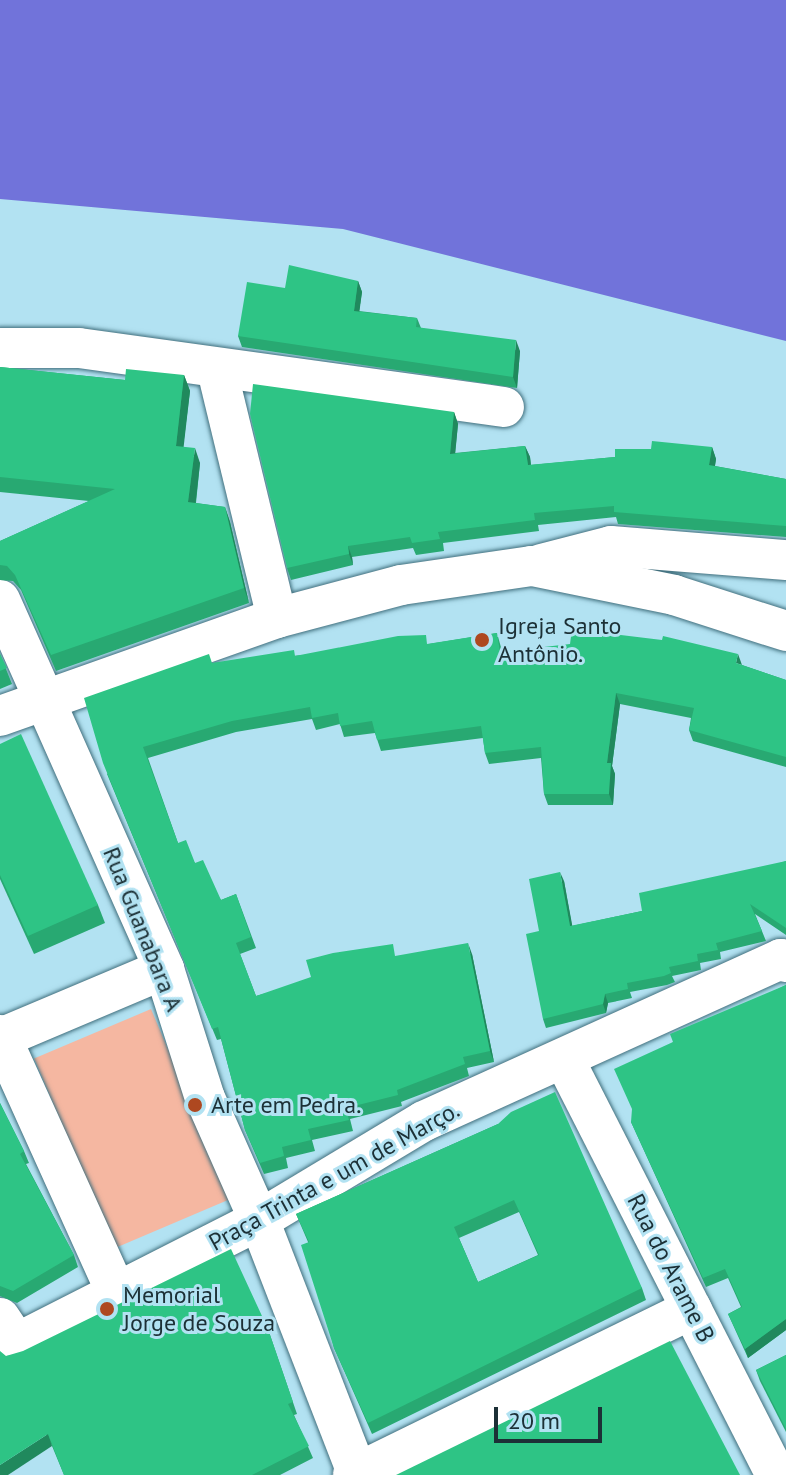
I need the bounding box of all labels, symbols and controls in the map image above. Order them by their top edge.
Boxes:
place label: Igreja Santo Antônio. [498,612,621,668]
marker: Igreja Santo Antônio. [473,631,491,649]
street label: Rua Guanabara A [97,842,189,1016]
place label: Arte em Pedra. [211,1091,361,1119]
street label: Praça Trinta e um de Março. [203,1095,465,1257]
marker: Arte em Pedra. [186,1096,204,1114]
street label: Rua do Arame B [621,1189,721,1347]
place label: Memorial Jorge de Souza [123,1281,275,1337]
marker: Memorial Jorge de Souza [98,1300,116,1318]
scale bar [498,1391,606,1441]
text: 20 m [508,1405,560,1436]

